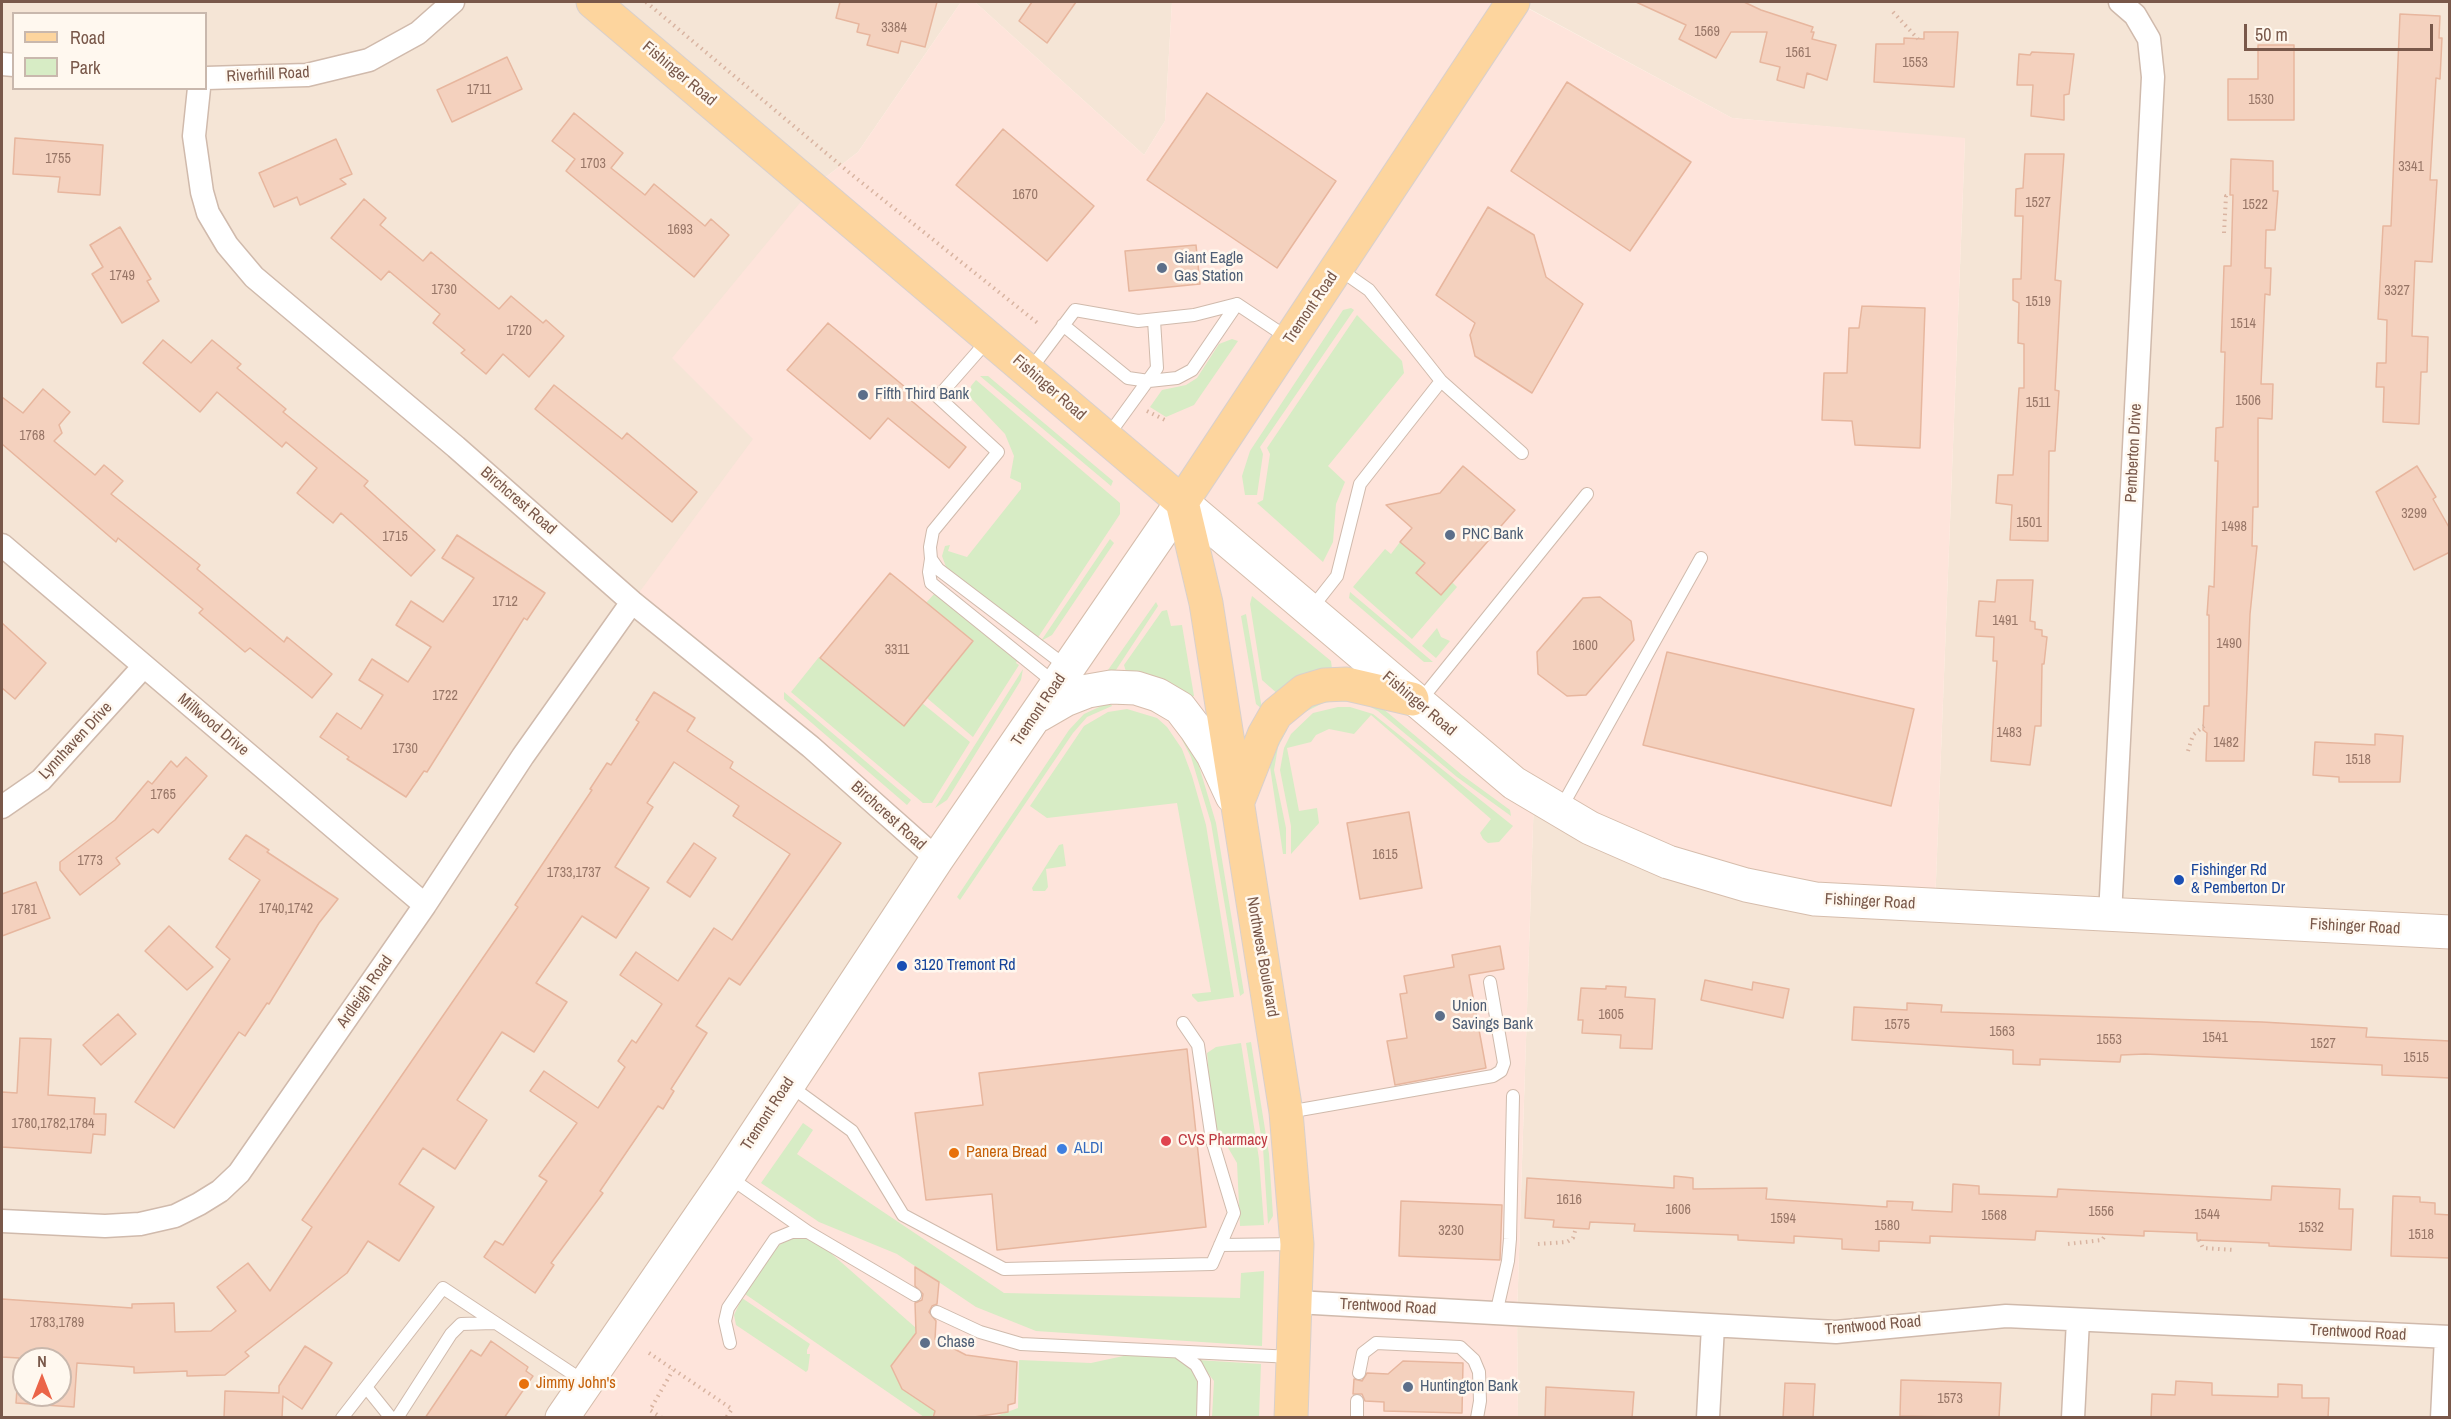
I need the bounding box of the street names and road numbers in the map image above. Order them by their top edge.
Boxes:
street label: Fishinger Road [638,38,720,110]
street label: Riverhill Road [226,63,310,87]
street label: Tremont Road [1280,268,1342,348]
street label: Fishinger Road [1009,351,1089,425]
street label: Pemberton Drive [2122,403,2146,503]
street label: Birchcrest Road [476,463,560,539]
street label: Fishinger Road [1378,668,1460,740]
street label: Tremont Road [1008,670,1070,750]
street label: Millwood Drive [174,690,252,760]
street label: Lynnhaven Drive [35,698,117,784]
street label: Birchcrest Road [847,777,929,855]
street label: Fishinger Road [1824,890,1916,914]
street label: Northwest Boulevard [1242,895,1282,1019]
street label: Fishinger Road [2309,915,2401,939]
street label: Ardleigh Road [333,952,397,1032]
street label: Tremont Road [737,1074,799,1154]
street label: Trentwood Road [1339,1295,1437,1319]
street label: Trentwood Road [1824,1312,1922,1340]
street label: Trentwood Road [2309,1321,2407,1345]

